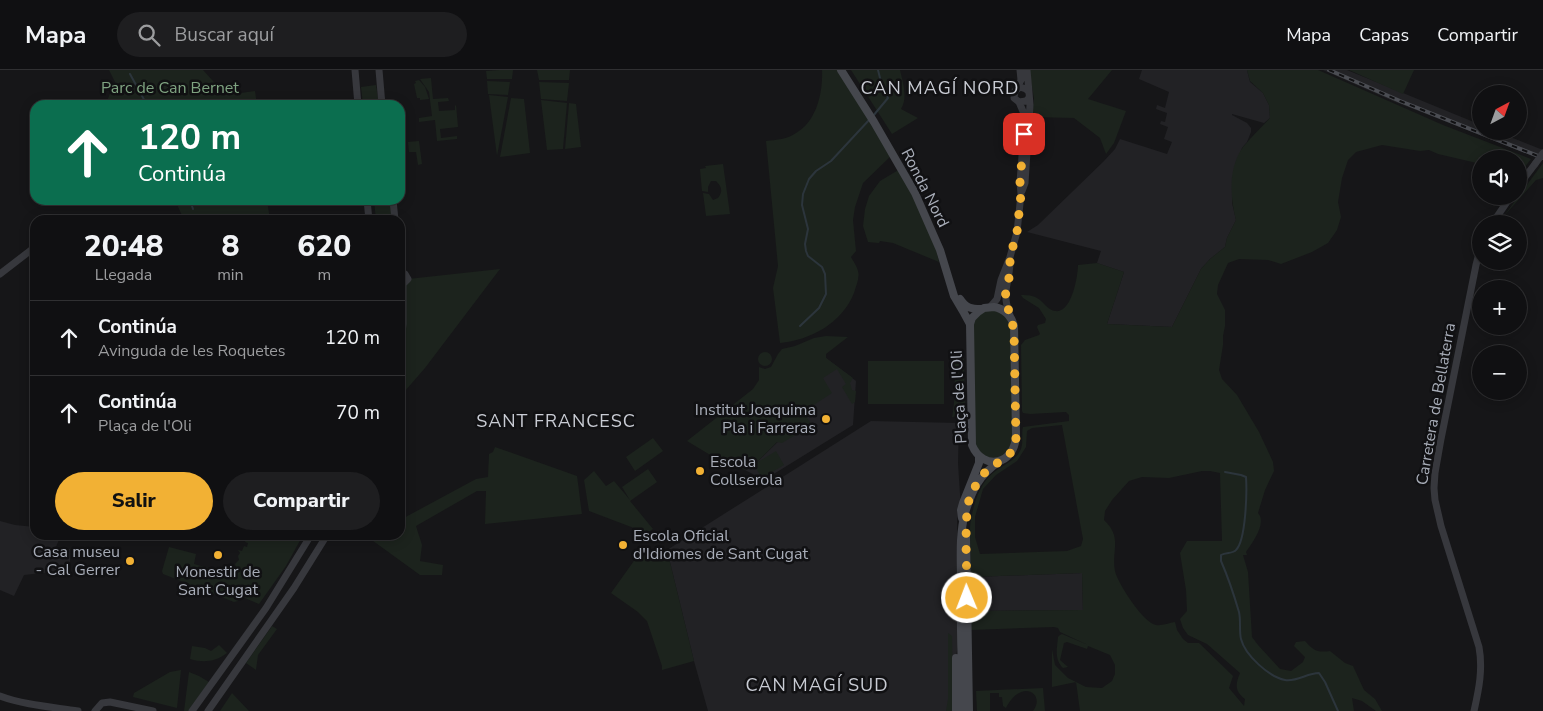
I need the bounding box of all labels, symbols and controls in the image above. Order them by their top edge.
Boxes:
search box [117,12,467,57]
text: Mapa [25,19,87,51]
icon: search [135,21,163,49]
text: Buscar aquí [175,22,274,48]
text: Mapa [1286,23,1331,47]
text: Capas [1359,23,1409,47]
text: Compartir [1437,23,1518,47]
district label: CAN MAGÍ NORD [861,76,1019,100]
park label: Parc de Can Bernet [101,77,239,99]
north arrow [1472,85,1528,140]
map controls [1472,85,1527,400]
pin [1003,113,1045,155]
text: 120 m [138,114,241,161]
icon: ahead [55,120,120,185]
icon: arrive [1010,120,1038,148]
street label: Ronda Nord [896,145,954,231]
button: sound [1472,150,1527,205]
text: Continúa [138,159,226,189]
button: layers [1472,215,1527,270]
text: 20:48 [84,226,163,267]
text: 8 [221,226,239,267]
text: 620 [297,226,351,267]
text: Llegada [95,264,152,286]
text: min [217,264,244,286]
text: m [317,264,331,286]
button: + [1472,280,1527,335]
text: Continúa [98,314,177,340]
street label: Carretera de Bellaterra [1411,321,1461,487]
icon: ahead [55,324,83,352]
text: 120 m [325,325,380,351]
text: Avinguda de les Roquetes [98,340,285,362]
button: − [1472,345,1527,400]
street label: Plaça de l'Oli [946,350,972,444]
text: Continúa [98,389,177,415]
icon: ahead [55,399,83,427]
place label: Institut Joaquima Pla i Farreras [695,399,816,439]
text: 70 m [336,400,380,426]
district label: SANT FRANCESC [476,409,636,433]
marker: Institut Joaquima Pla i Farreras [820,413,832,425]
text: Plaça de l'Oli [98,415,192,437]
place label: Escola Collserola [710,451,782,491]
marker: Escola Collserola [694,465,706,477]
button: Salir [55,472,213,530]
button: Compartir [223,472,380,530]
place label: Escola Oficial d'Idiomes de Sant Cugat [633,525,808,565]
marker: Escola Oficial d'Idiomes de Sant Cugat [617,539,629,551]
place label: Casa museu - Cal Gerrer [33,541,120,581]
marker: Monestir de Sant Cugat [212,549,224,561]
marker: Casa museu - Cal Gerrer [124,555,136,567]
place label: Monestir de Sant Cugat [176,561,260,601]
position arrow [940,571,992,623]
district label: CAN MAGÍ SUD [746,673,889,697]

